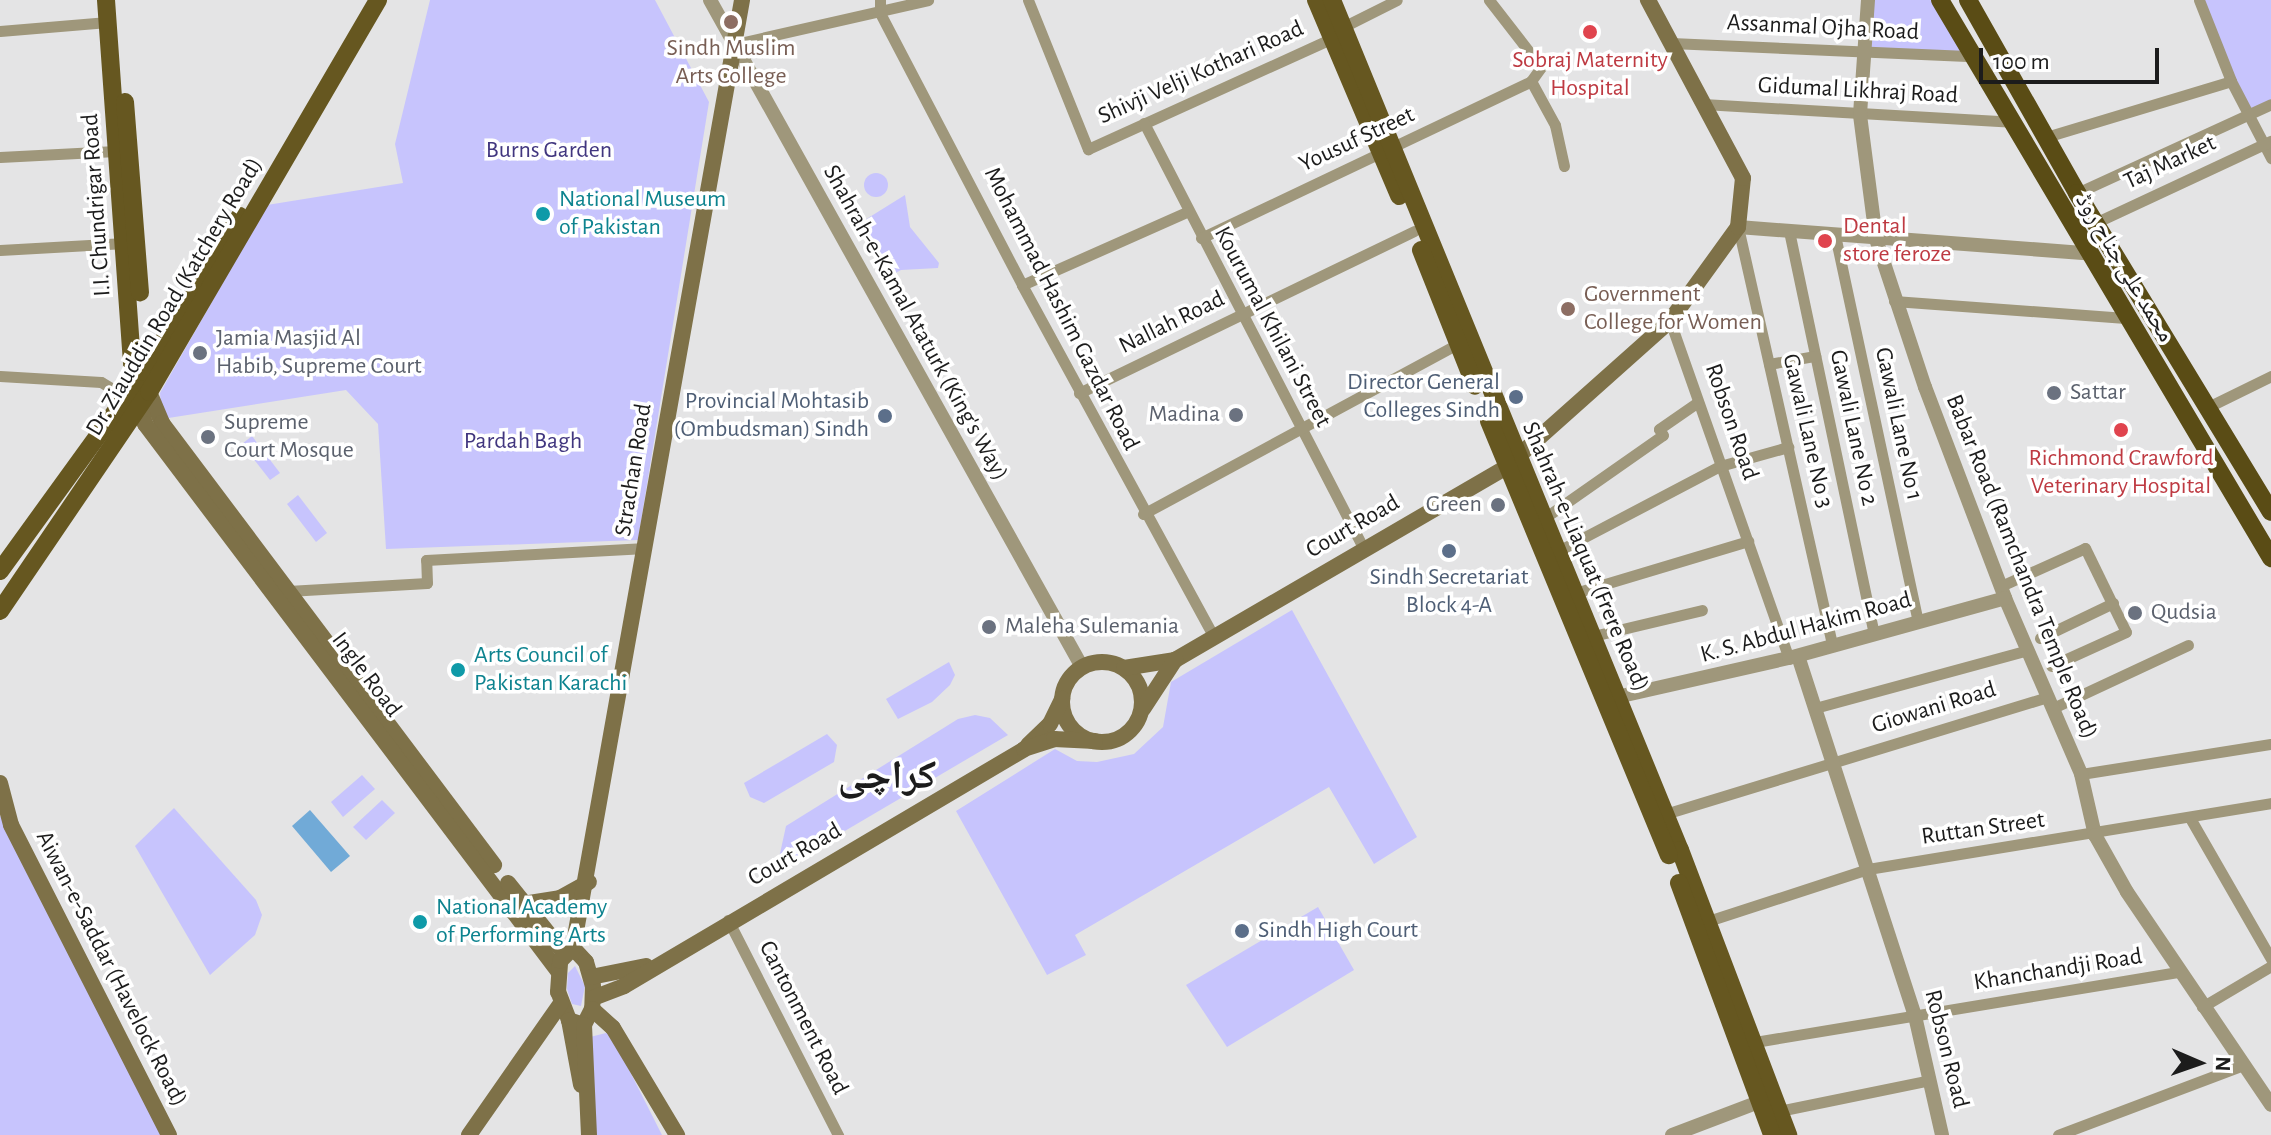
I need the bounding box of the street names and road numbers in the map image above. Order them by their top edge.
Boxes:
street label: Assanmal Ojha Road [1726,9,1920,47]
street label: Shivji Velji Kothari Road [1094,15,1308,131]
street label: Gidumal Likhraj Road [1757,71,1959,111]
street label: Yousuf Street [1295,101,1419,179]
street label: I.I. Chundrigar Road [76,113,118,297]
street label: Taj Market [2119,129,2221,197]
street label: Dr. Ziauddin Road (Katchery Road) [80,153,270,441]
street label: Shahrah-e-Kamal Ataturk (King's Way) [816,160,1014,486]
street label: Mohammad Hashim Gazdar Road [977,163,1145,455]
street label: محمد علی جناح روڈ [2068,188,2180,348]
street label: Kourumal Khilani Street [1207,222,1337,432]
street label: Nallah Road [1114,285,1230,361]
street label: Gawali Lane No 1 [1868,345,1928,503]
street label: Gawali Lane No 2 [1822,348,1884,508]
street label: Gawali Lane No 3 [1775,351,1839,511]
street label: Robson Road [1698,360,1764,484]
street label: Babar Road (Ramchandra Temple Road) [1939,391,2103,743]
street label: Strachan Road [609,401,659,539]
street label: Shahrah-e-Liaquat (Frere Road) [1515,418,1655,696]
street label: Court Road [1301,489,1405,565]
street label: K. S. Abdul Hakim Road [1697,586,1915,670]
street label: Ingle Road [325,627,407,723]
street label: Giowani Road [1868,675,2000,741]
street label: Ruttan Street [1920,806,2046,852]
street label: Court Road [743,817,847,893]
street label: Aiwan-e-Saddar (Havelock Road) [29,826,193,1112]
street label: Cantonment Road [752,936,854,1100]
street label: Khanchandji Road [1972,942,2144,998]
street label: Robson Road [1917,987,1975,1111]

